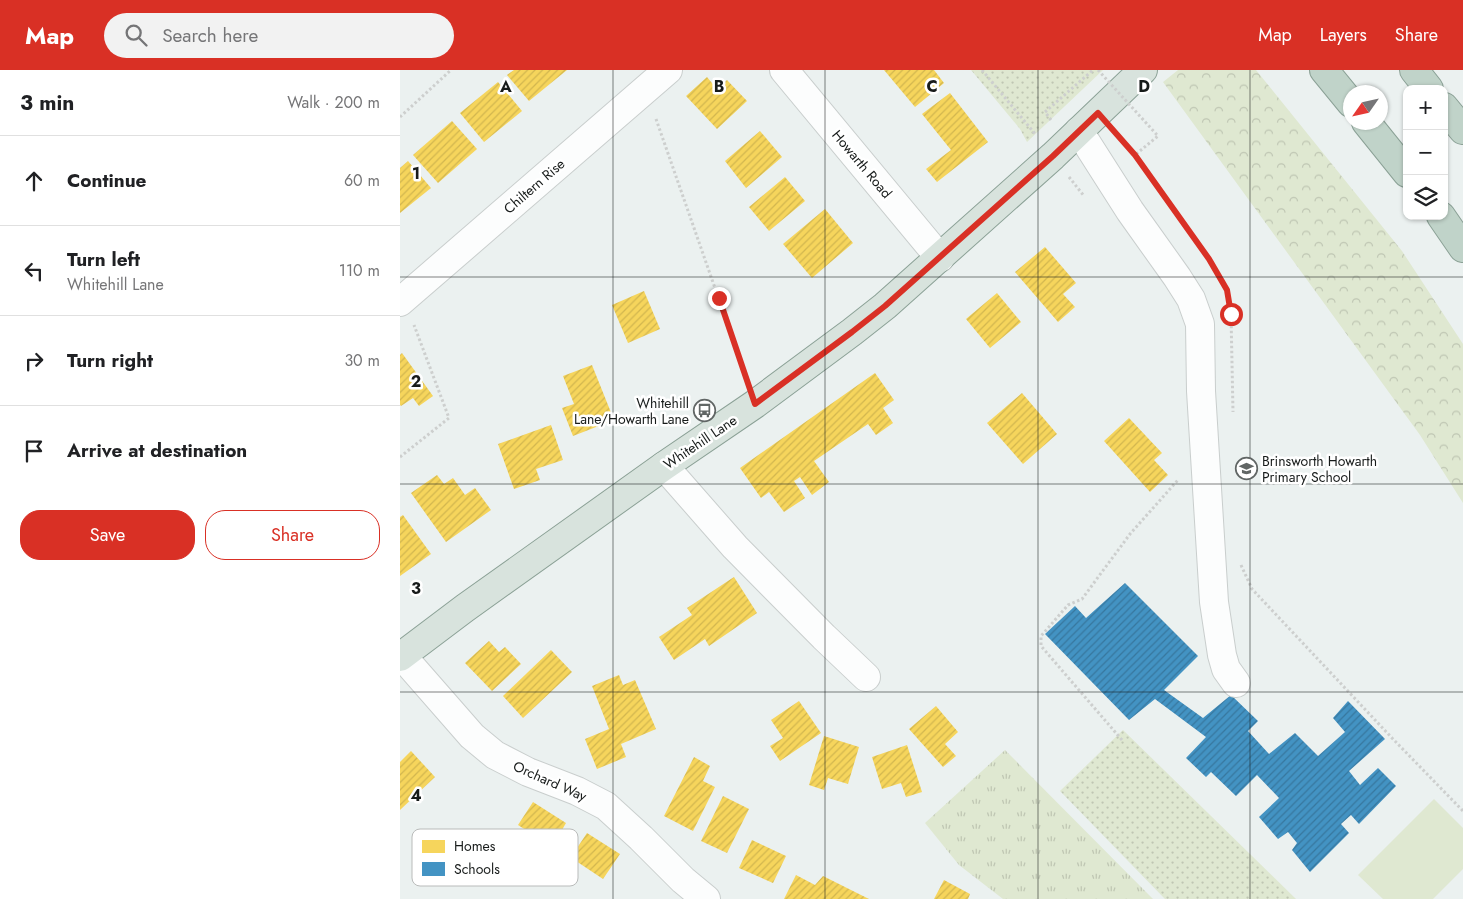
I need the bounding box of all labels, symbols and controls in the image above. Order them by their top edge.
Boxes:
search box [104,13,454,58]
text: Map [25,18,74,53]
icon: search [122,21,150,49]
text: Search here [162,22,258,49]
text: Map [1258,22,1292,48]
text: Layers [1320,22,1367,48]
text: Share [1395,22,1438,48]
text: A [499,75,512,98]
text: B [714,75,724,98]
text: C [926,75,938,98]
text: D [1138,75,1150,98]
north arrow [1343,85,1388,130]
map controls [1403,85,1448,220]
button: + [1403,85,1448,130]
text: 3 min [20,88,74,118]
text: Walk · 200 m [287,91,380,114]
street label: Howarth Road [827,126,897,202]
button: − [1403,130,1448,175]
street label: Chiltern Rise [499,154,569,218]
text: 1 [412,162,420,185]
icon: ahead [20,167,48,195]
text: Continue [67,167,146,194]
text: 60 m [344,169,380,192]
button: layers [1403,175,1448,220]
text: Turn left [67,246,140,273]
icon: left [20,257,48,285]
text: 110 m [339,259,380,282]
text: Whitehill Lane [67,273,164,296]
route end [708,287,731,310]
route start [1220,303,1243,326]
icon: right [20,347,48,375]
text: Turn right [67,347,153,374]
text: 30 m [344,349,380,372]
text: 2 [411,370,421,393]
place label: Whitehill Lane/Howarth Lane [574,393,689,429]
bus stop icon: Whitehill Lane/Howarth Lane [693,399,717,423]
street label: Whitehill Lane [659,410,741,474]
icon: arrive [20,437,48,465]
text: Arrive at destination [67,437,247,464]
place label: Brinsworth Howarth Primary School [1262,451,1377,487]
school or university icon: Brinsworth Howarth Primary School [1234,457,1258,481]
button: Save [20,510,195,560]
button: Share [205,510,380,560]
text: 3 [411,577,421,600]
street label: Orchard Way [510,756,591,806]
text: 4 [410,784,422,807]
legend [412,829,578,886]
text: Homes [454,836,496,856]
text: Schools [454,859,500,879]

